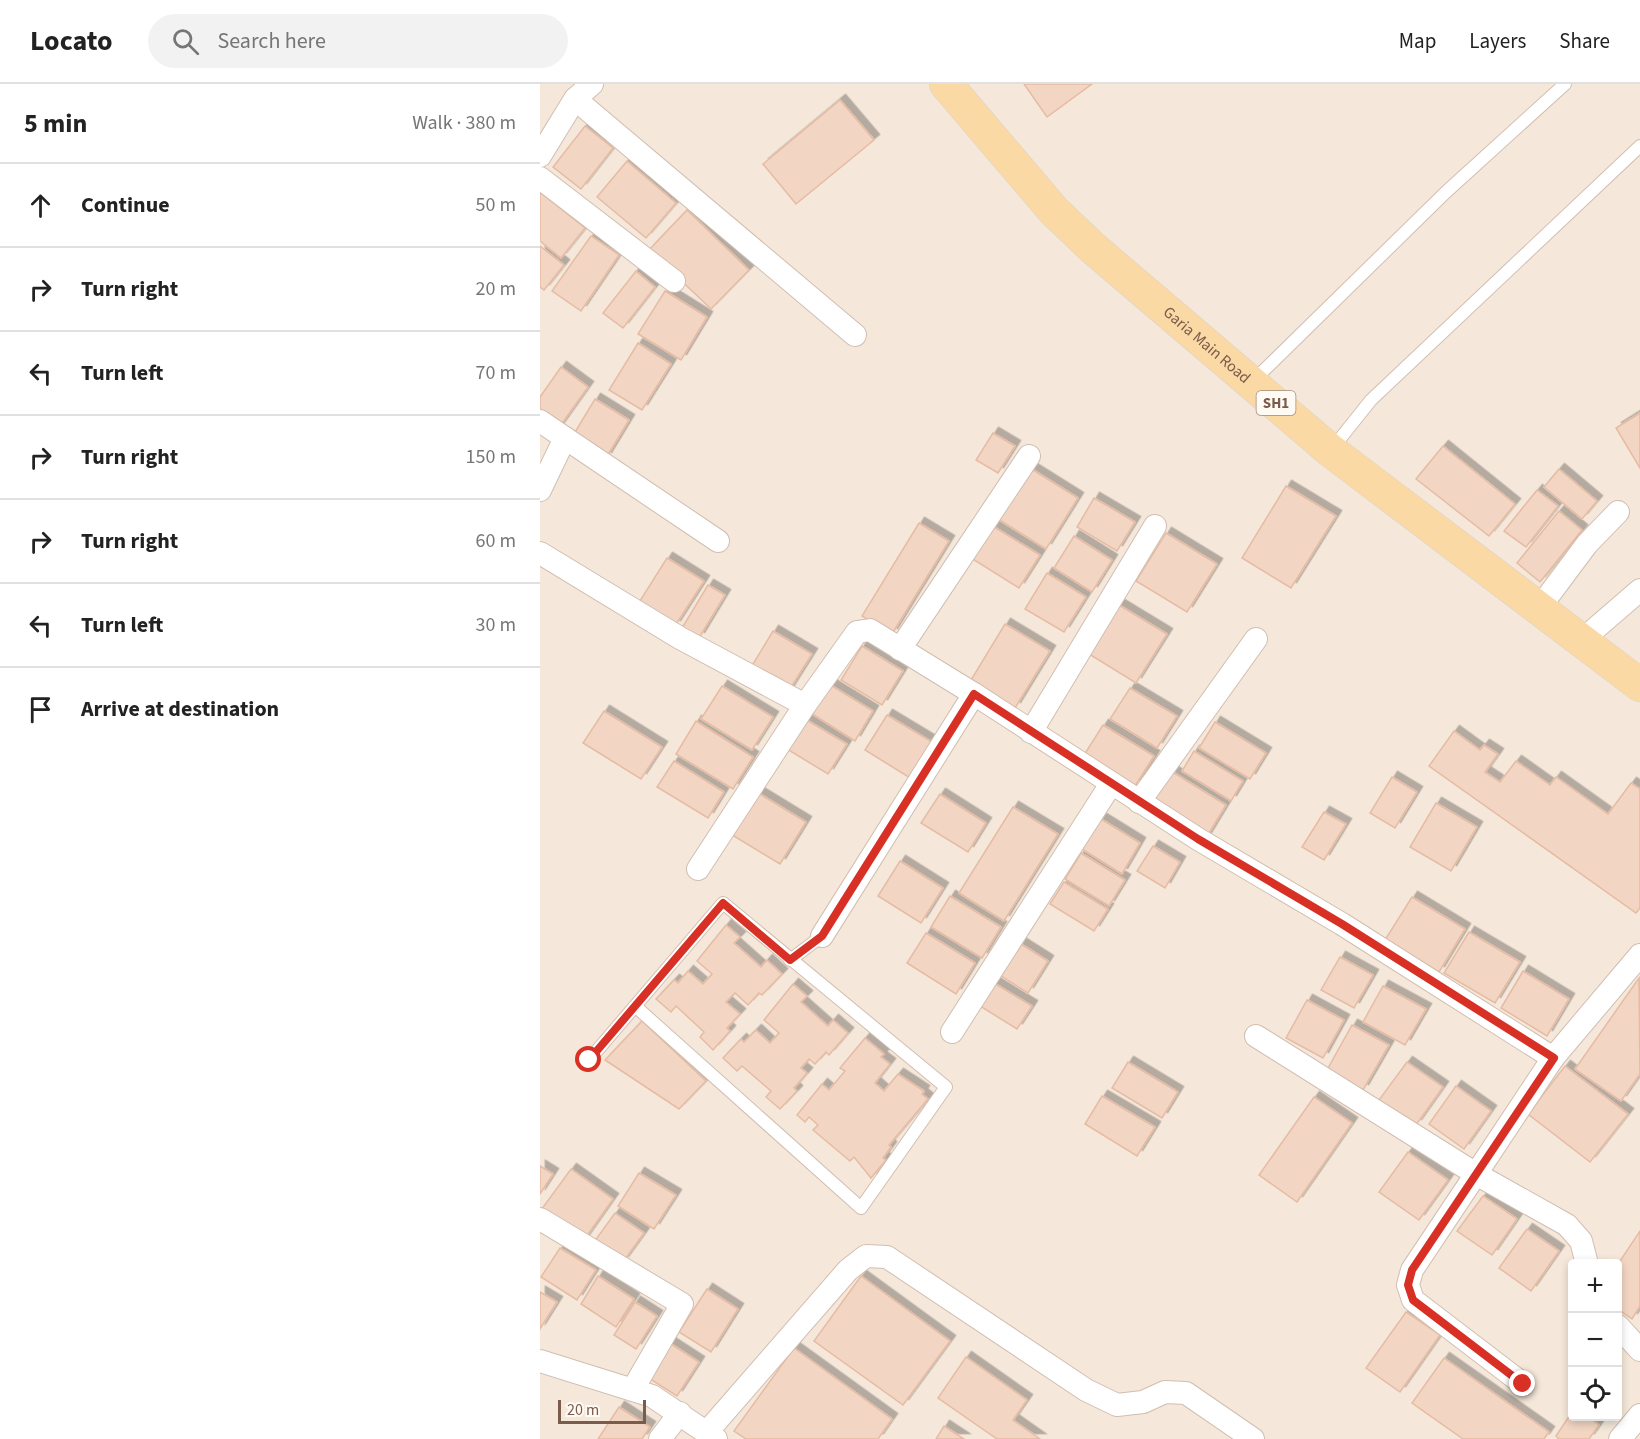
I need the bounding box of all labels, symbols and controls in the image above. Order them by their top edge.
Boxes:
search box [148,14,568,68]
text: Locato [30,21,112,61]
icon: search [169,25,202,58]
text: Search here [217,25,326,57]
text: Map [1399,26,1436,56]
text: Layers [1469,26,1526,56]
text: Share [1559,26,1610,56]
text: 5 min [24,105,87,142]
text: Walk · 380 m [412,109,516,137]
icon: ahead [24,189,57,222]
text: Continue [81,189,170,221]
text: 50 m [476,191,516,219]
icon: right [24,273,57,306]
text: Turn right [81,273,178,305]
text: 20 m [476,275,516,303]
street label: Garia Main Road [1158,301,1255,389]
icon: left [24,357,57,390]
text: Turn left [81,357,163,389]
text: 70 m [476,359,516,387]
road number: SH1 [1256,391,1296,415]
icon: right [24,441,57,474]
text: Turn right [81,441,178,473]
text: 150 m [466,443,516,471]
icon: right [24,525,57,558]
text: Turn right [81,525,178,557]
text: 60 m [476,527,516,555]
icon: left [24,609,57,642]
text: Turn left [81,609,163,641]
text: 30 m [476,611,516,639]
icon: arrive [24,693,57,726]
text: Arrive at destination [81,693,279,725]
route start [575,1046,601,1072]
map controls [1568,1259,1622,1421]
button: + [1568,1259,1622,1313]
button: − [1568,1313,1622,1367]
button: locate [1568,1367,1622,1421]
route end [1509,1370,1535,1396]
scale bar [558,1397,646,1424]
text: 20 m [567,1399,599,1421]

